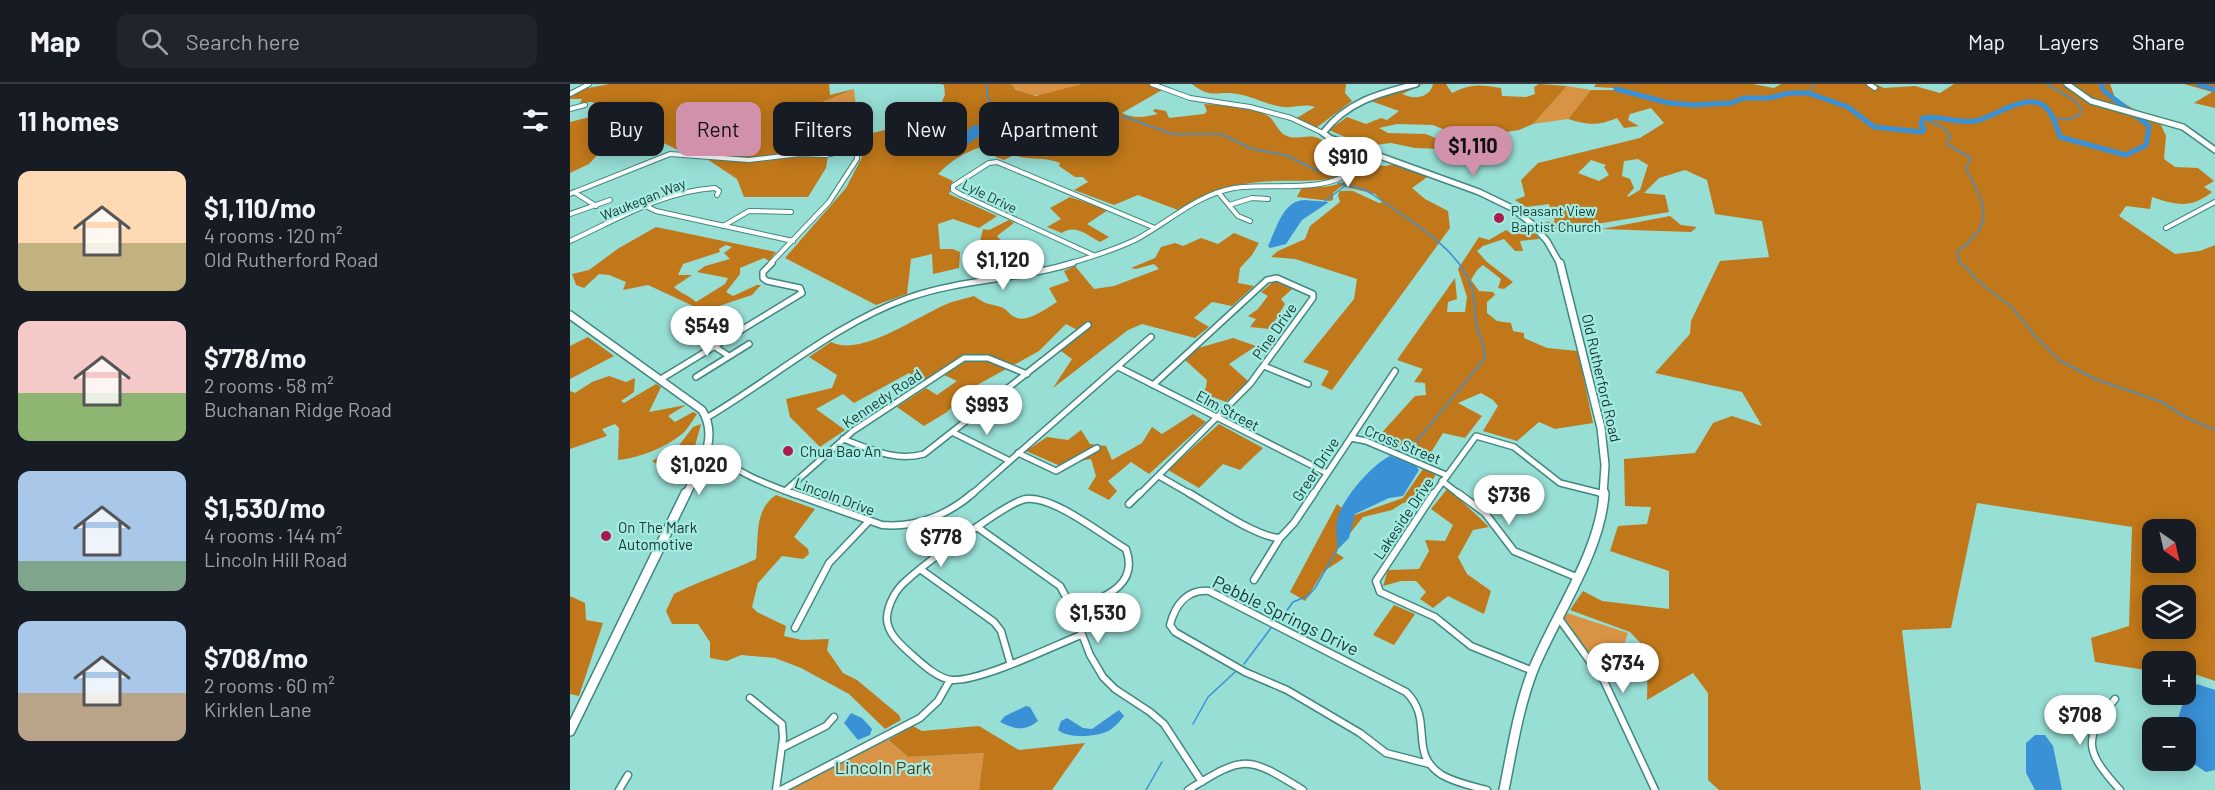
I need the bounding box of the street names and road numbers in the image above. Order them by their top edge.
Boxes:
street label: Waukegan Way [598,174,689,224]
street label: Lyle Drive [960,175,1020,217]
street label: Pine Drive [1248,299,1300,363]
street label: Old Rutherford Road [1579,312,1625,444]
street label: Kennedy Road [839,365,925,431]
street label: Elm Street [1193,386,1263,434]
street label: Cross Street [1362,421,1444,467]
street label: Greer Drive [1288,434,1342,504]
street label: Lincoln Drive [792,473,878,519]
street label: Lakeside Drive [1369,474,1437,562]
street label: Pebble Springs Drive [1209,570,1363,660]

